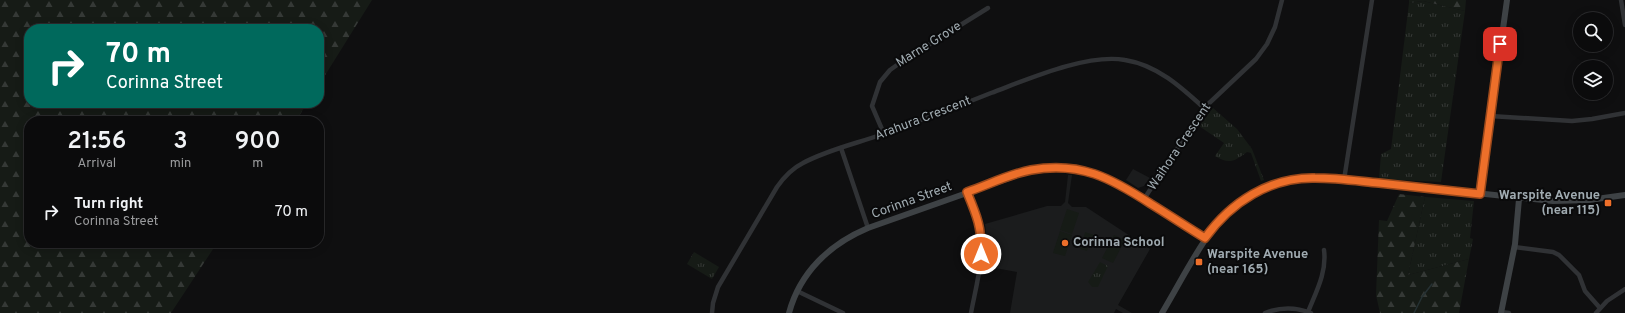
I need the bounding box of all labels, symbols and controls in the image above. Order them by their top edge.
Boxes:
map controls [1573,12,1613,100]
button: search [1573,12,1613,52]
street label: Marne Grove [893,19,965,71]
pin [1483,27,1517,61]
icon: arrive [1489,33,1511,55]
text: 70 m [106,37,171,73]
icon: right [40,40,92,92]
button: layers [1573,60,1613,100]
text: Corinna Street [106,72,223,95]
street label: Arahura Crescent [873,93,973,145]
street label: Waihora Crescent [1145,100,1215,194]
text: 21:56 [67,127,126,157]
text: 3 [173,127,188,157]
text: 900 [235,127,281,157]
text: Arrival [77,156,116,172]
text: min [170,156,191,172]
text: m [252,156,263,172]
street label: Corinna Street [870,179,955,223]
place label: Warspite Avenue (near 115) [1499,188,1600,219]
text: Turn right [74,195,143,214]
marker: Warspite Avenue (near 115) [1603,198,1613,208]
icon: right [40,201,62,223]
text: 70 m [275,203,308,222]
text: Corinna Street [74,214,159,230]
position arrow [960,233,1002,275]
place label: Corinna School [1073,235,1165,251]
marker: Corinna School [1060,238,1070,248]
place label: Warspite Avenue (near 165) [1207,247,1308,278]
marker: Warspite Avenue (near 165) [1194,257,1204,267]

